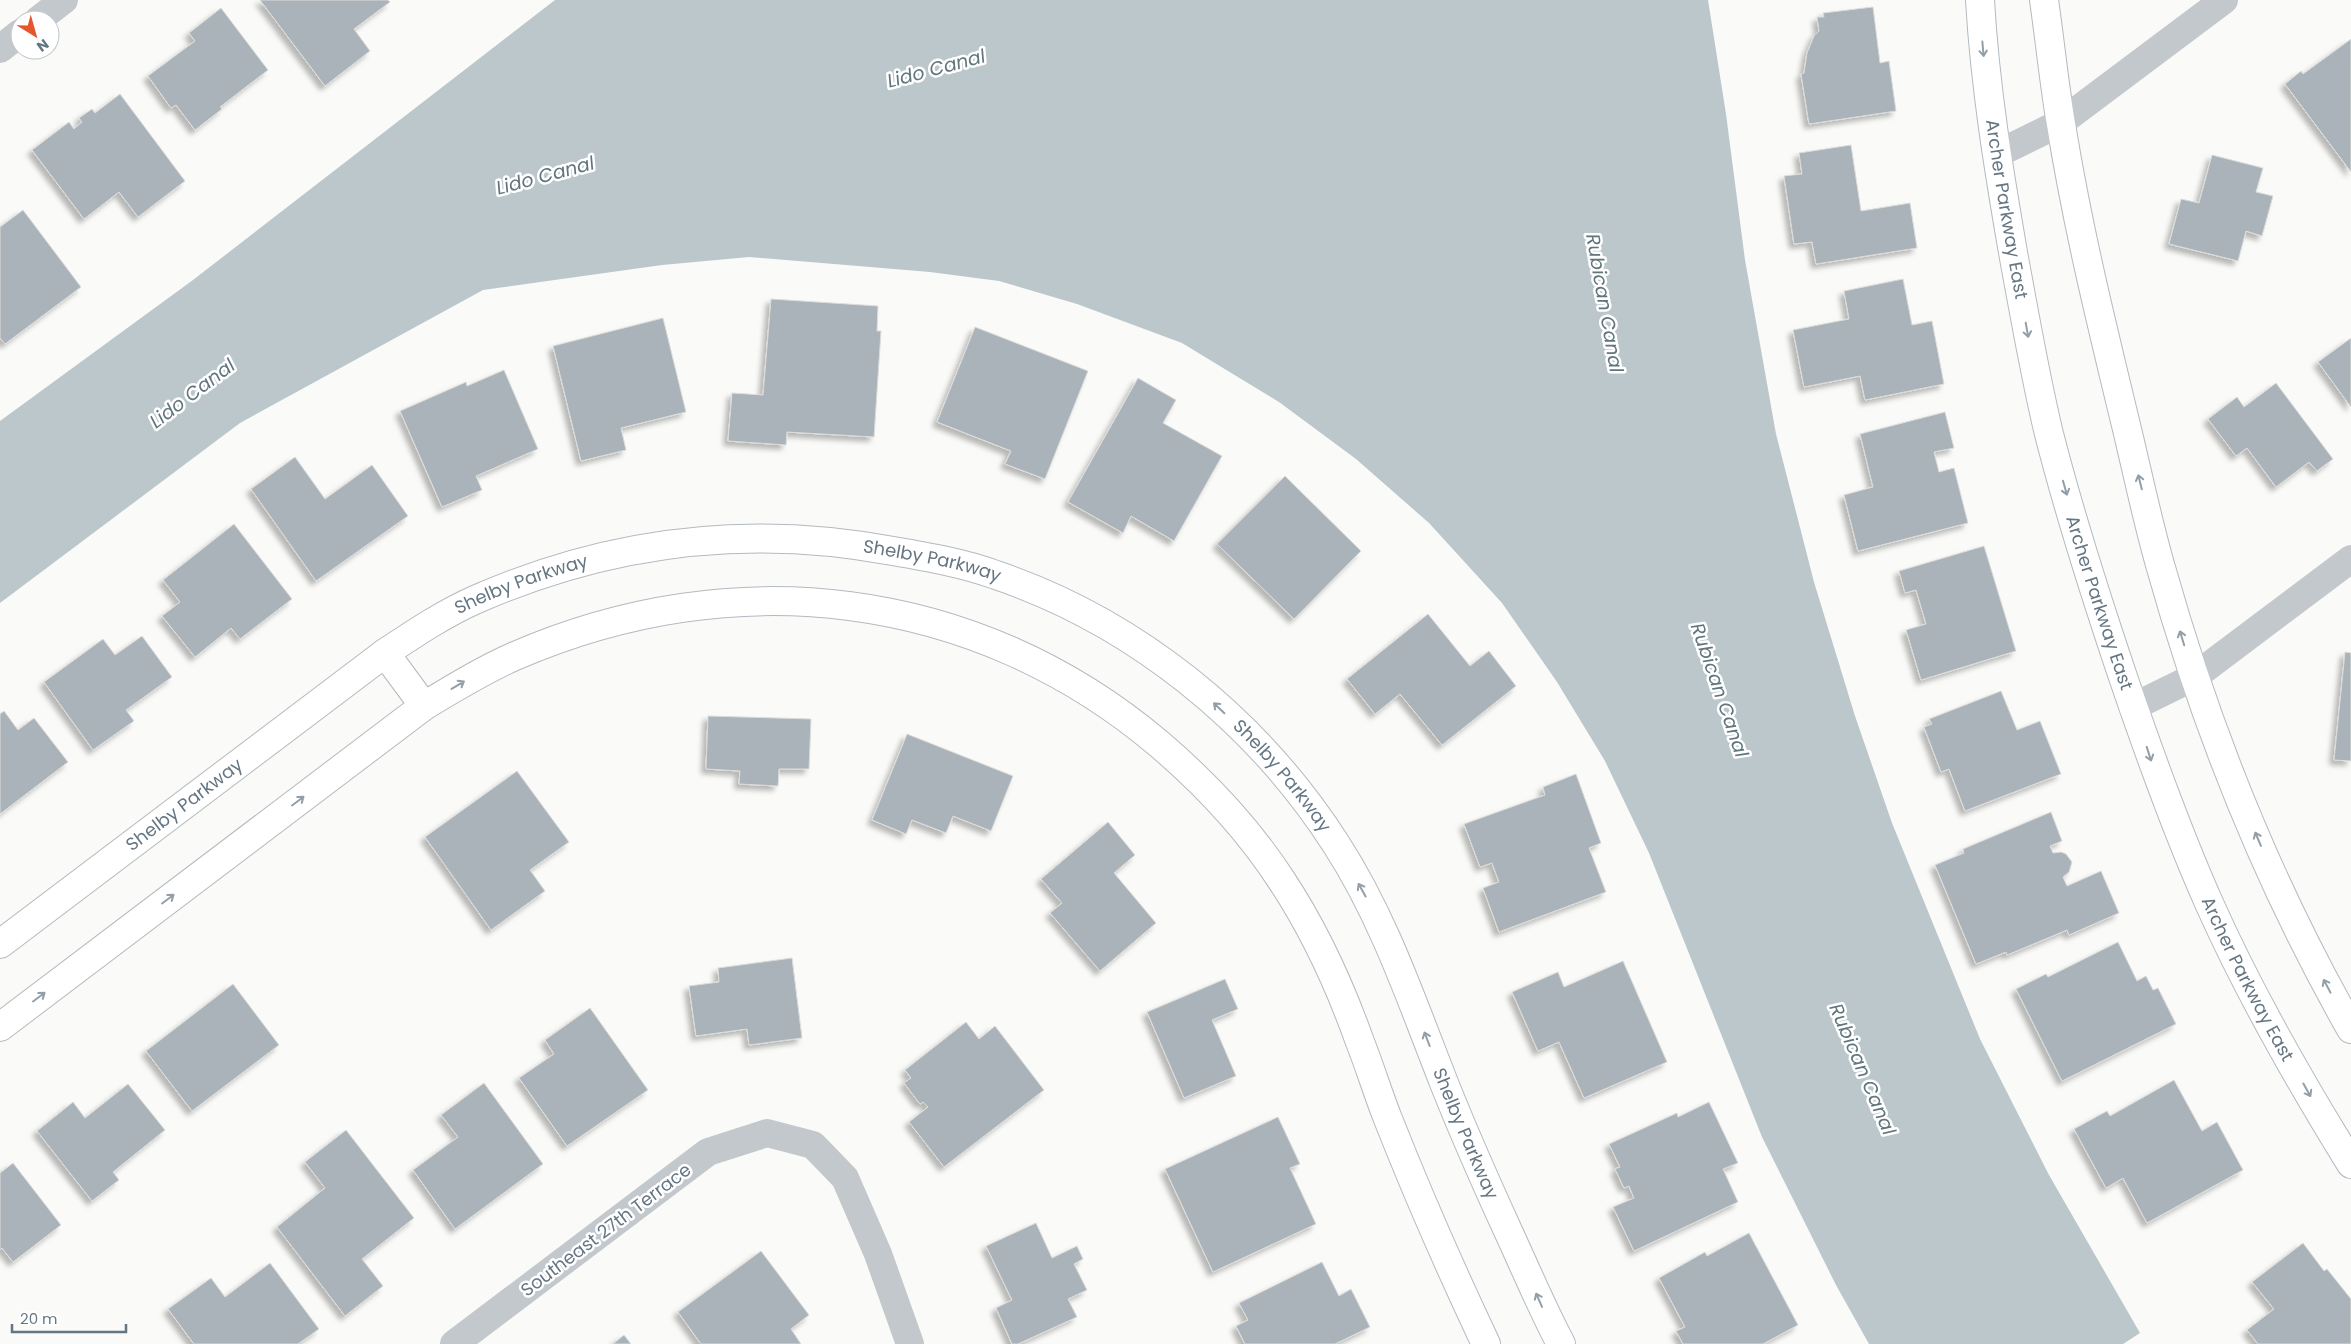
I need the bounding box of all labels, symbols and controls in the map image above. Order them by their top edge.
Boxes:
north arrow [10,10,60,60]
text: N [33,34,53,57]
one-way arrow [1978,40,1988,56]
water label: Lido Canal [884,42,989,95]
street label: Archer Parkway East [1980,118,2034,301]
water label: Lido Canal [493,149,598,202]
water label: Rubican Canal [1579,231,1630,375]
one-way arrow [2023,322,2033,338]
water label: Lido Canal [144,352,241,434]
one-way arrow [2135,474,2144,490]
one-way arrow [2060,480,2070,496]
street label: Archer Parkway East [2060,512,2140,693]
street label: Shelby Parkway [862,533,1005,588]
street label: Shelby Parkway [450,548,590,620]
water label: Rubican Canal [1684,619,1755,761]
one-way arrow [2177,631,2187,647]
one-way arrow [450,680,464,690]
one-way arrow [1213,702,1226,714]
street label: Shelby Parkway [1228,713,1337,837]
one-way arrow [2144,745,2154,761]
street label: Shelby Parkway [120,752,248,857]
one-way arrow [291,796,305,806]
one-way arrow [2253,832,2262,847]
one-way arrow [1357,882,1367,897]
street label: Archer Parkway East [2196,892,2300,1066]
one-way arrow [161,894,175,904]
one-way arrow [2322,979,2332,994]
one-way arrow [32,992,46,1002]
water label: Rubican Canal [1823,999,1903,1139]
one-way arrow [1421,1031,1430,1046]
street label: Shelby Parkway [1427,1064,1505,1203]
one-way arrow [2302,1083,2312,1098]
street label: Southeast 27th Terrace [515,1157,696,1302]
one-way arrow [1534,1293,1544,1308]
scale bar [12,1302,126,1334]
text: 20 m [20,1308,58,1329]

